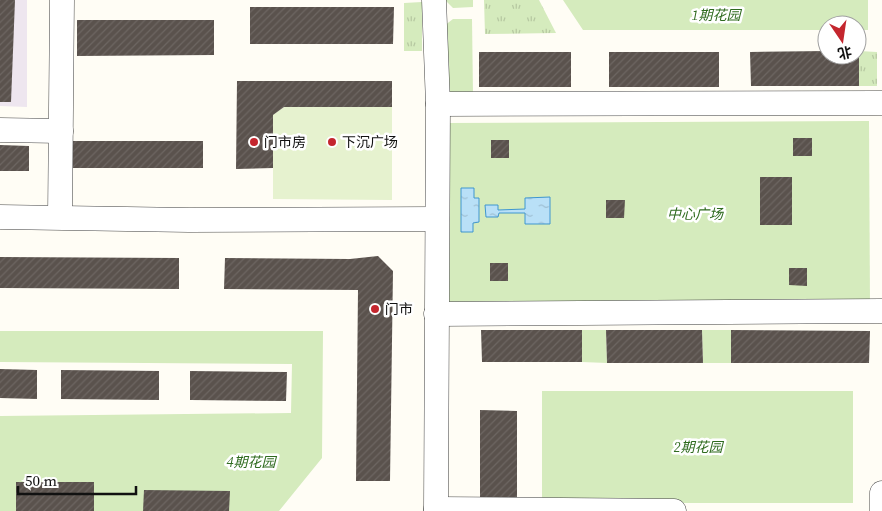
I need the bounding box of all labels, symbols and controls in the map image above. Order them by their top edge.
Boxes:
park label: 1期花园 [691,5,743,25]
north arrow [817,15,867,65]
text: 北 [836,41,854,64]
place label: 门市房 [264,132,306,152]
place label: 下沉广场 [342,132,398,152]
marker: 门市房 [248,136,260,148]
marker: 下沉广场 [326,136,338,148]
park label: 中心广场 [667,204,724,224]
place label: 门市 [385,299,413,319]
marker: 门市 [369,303,381,315]
park label: 2期花园 [673,437,725,457]
park label: 4期花园 [226,452,278,472]
scale bar [18,464,135,496]
text: 50 m [25,470,57,491]

